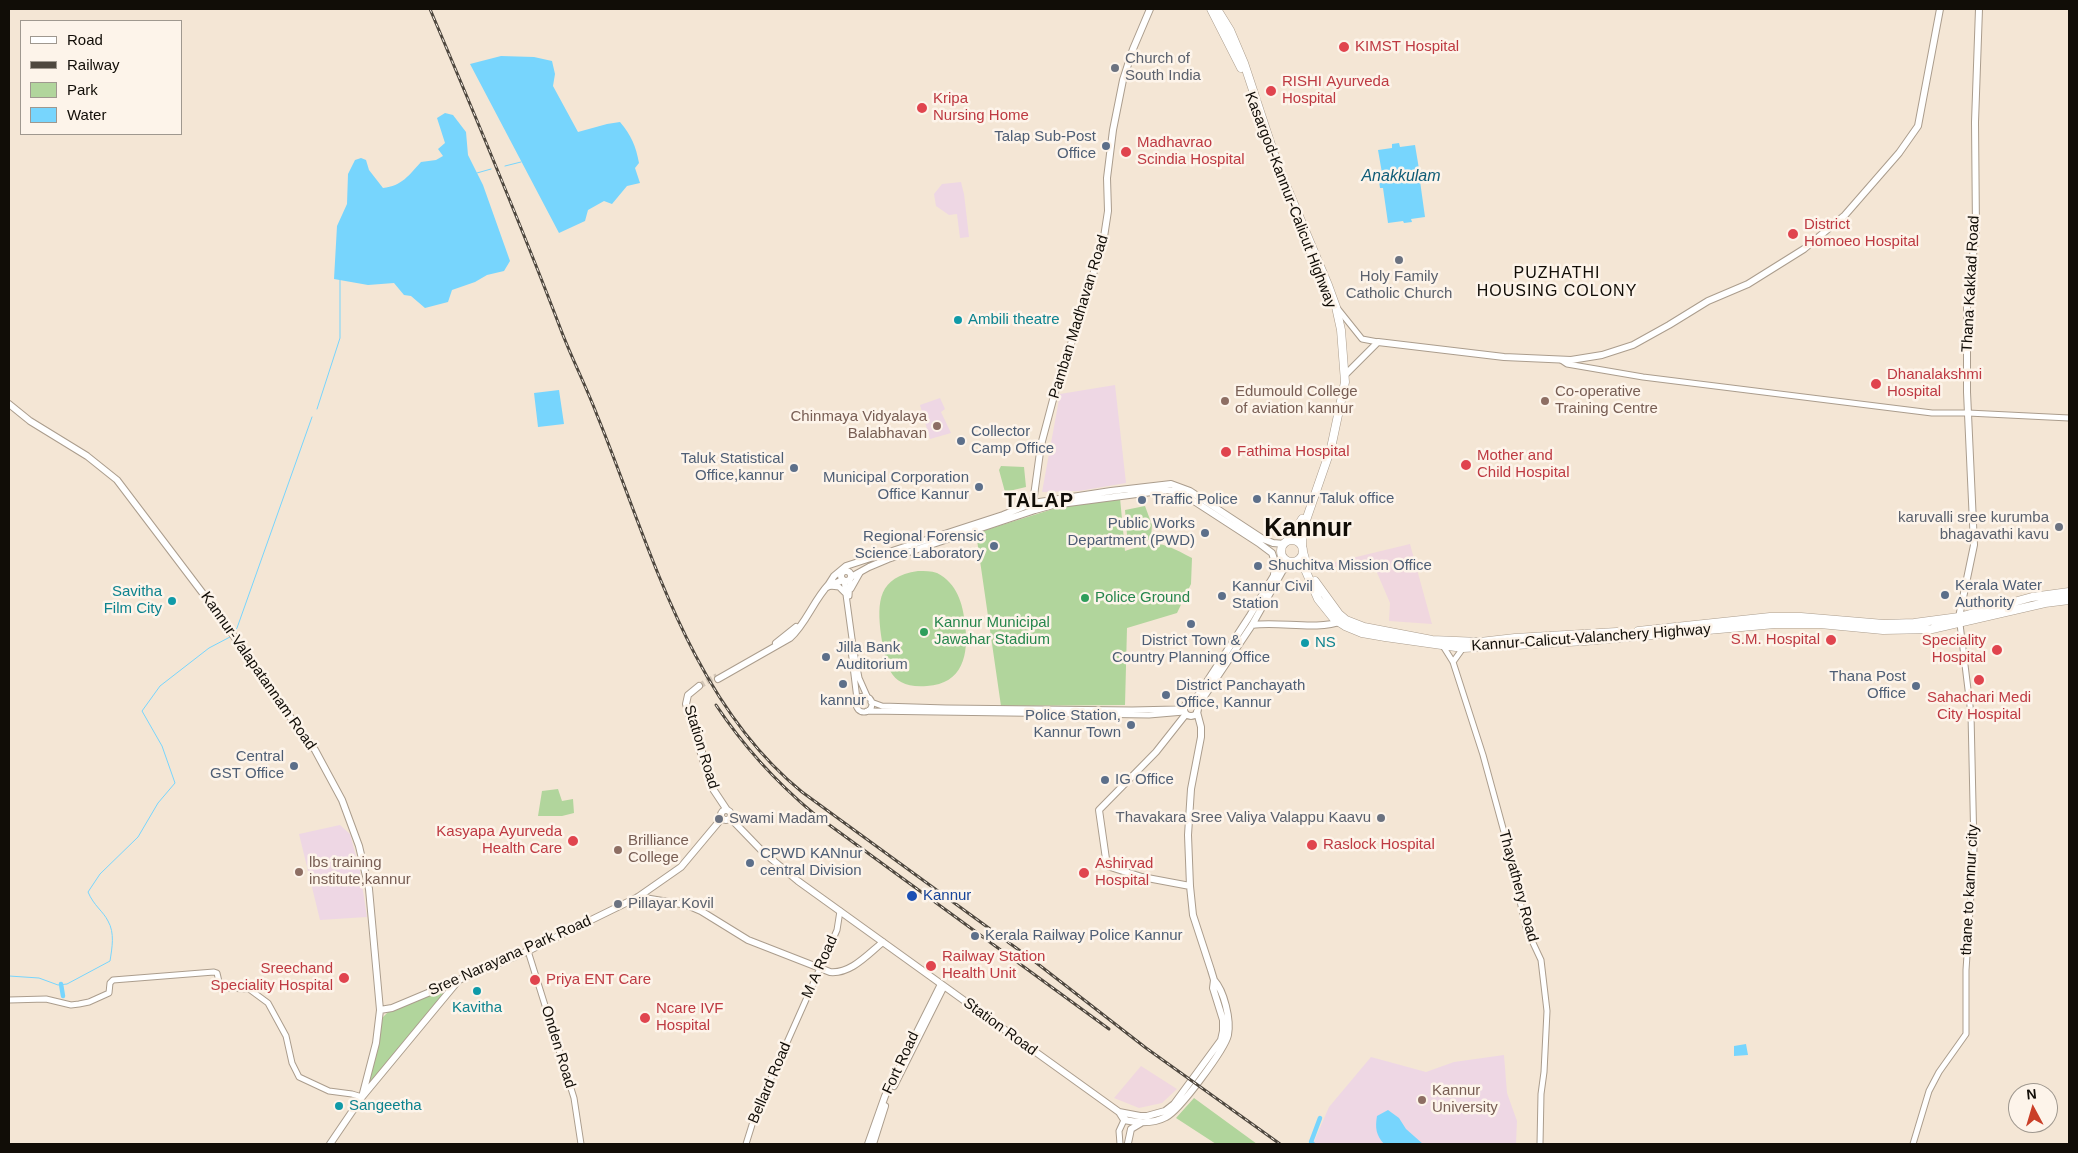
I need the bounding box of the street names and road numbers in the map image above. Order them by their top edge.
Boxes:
street label: Kasargod-Kannur-Calicut Highway [1240,89,1340,311]
street label: Thana Kakkad Road [1958,215,1984,353]
street label: Pamban Madhavan Road [1046,233,1112,401]
street label: Kannur-Valapatannam Road [196,588,320,754]
street label: Kannur-Calicut-Valanchery Highway [1471,621,1711,655]
street label: Station Road [680,703,722,791]
street label: thane to kannur city [1958,824,1982,956]
street label: Thayathery Road [1494,828,1542,944]
street label: Sree Narayana Park Road [426,912,594,1000]
street label: M A Road [798,933,842,1001]
street label: Station Road [960,994,1040,1060]
street label: Onden Road [537,1004,579,1090]
street label: Fort Road [879,1029,923,1097]
street label: Bellard Road [745,1040,795,1126]

